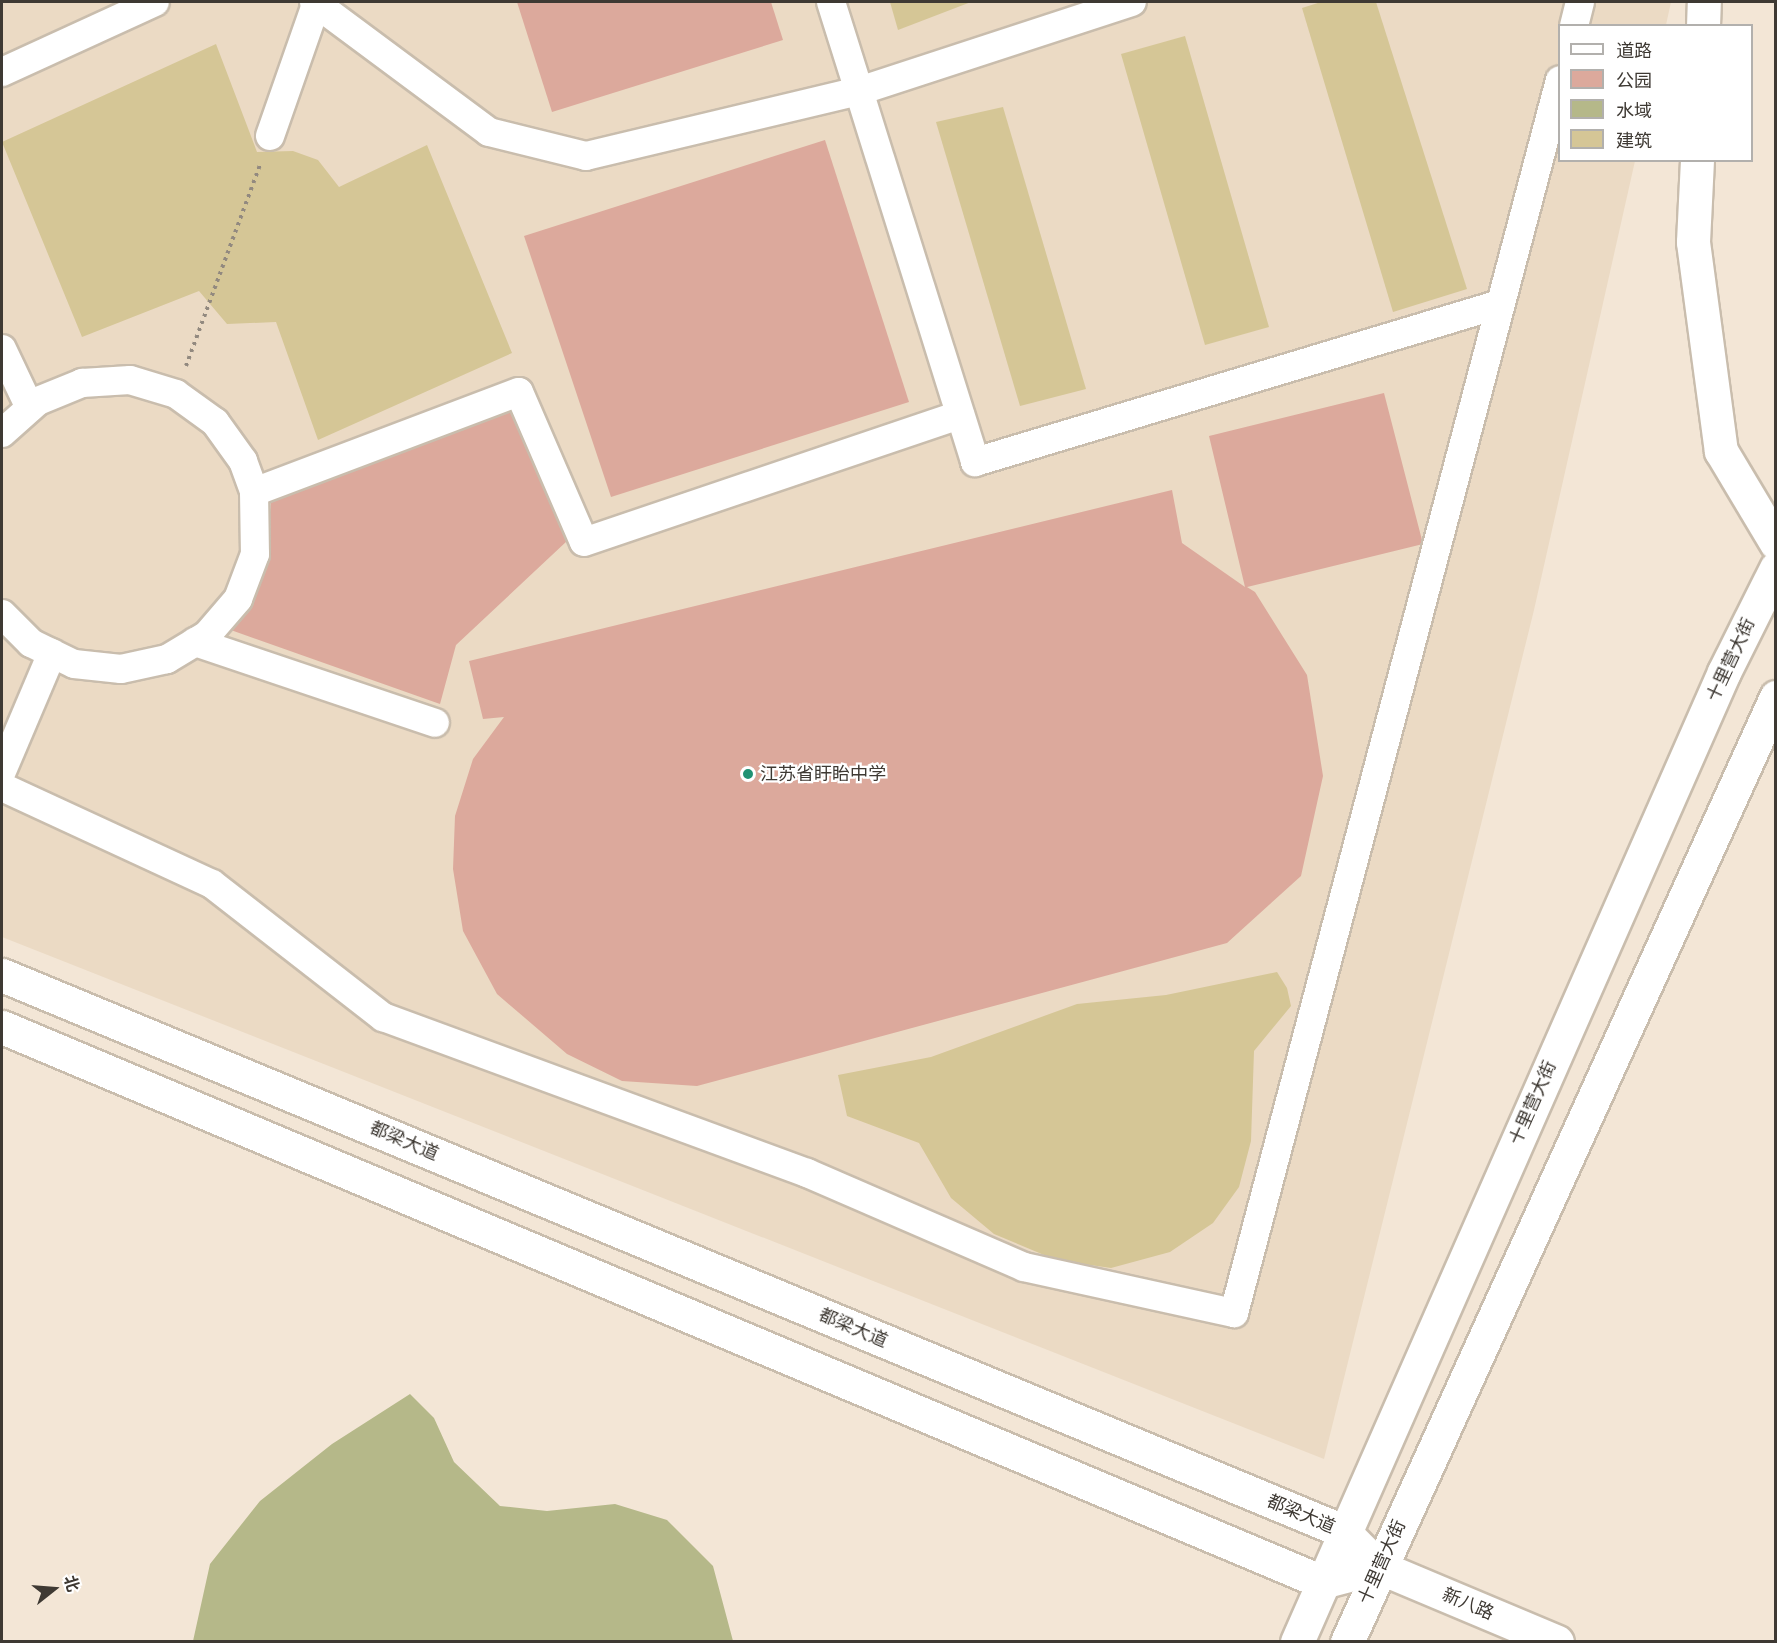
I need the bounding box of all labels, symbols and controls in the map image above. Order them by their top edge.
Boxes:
legend [1558,24,1753,162]
text: 道路 [1616,40,1652,61]
text: 公园 [1616,70,1652,91]
text: 水域 [1616,100,1652,121]
text: 建筑 [1616,130,1652,151]
street label: 十里营大街 [1702,615,1760,705]
place label: 江苏省盱眙中学 [760,763,886,785]
marker: 江苏省盱眙中学 [741,767,755,781]
street label: 十里营大街 [1505,1057,1561,1149]
street label: 都梁大道 [367,1117,441,1165]
street label: 都梁大道 [816,1304,890,1352]
street label: 都梁大道 [1264,1490,1338,1538]
street label: 十里营大街 [1354,1516,1410,1608]
north arrow [24,1559,84,1619]
text: 北 [60,1573,83,1594]
street label: 新八路 [1439,1584,1497,1624]

